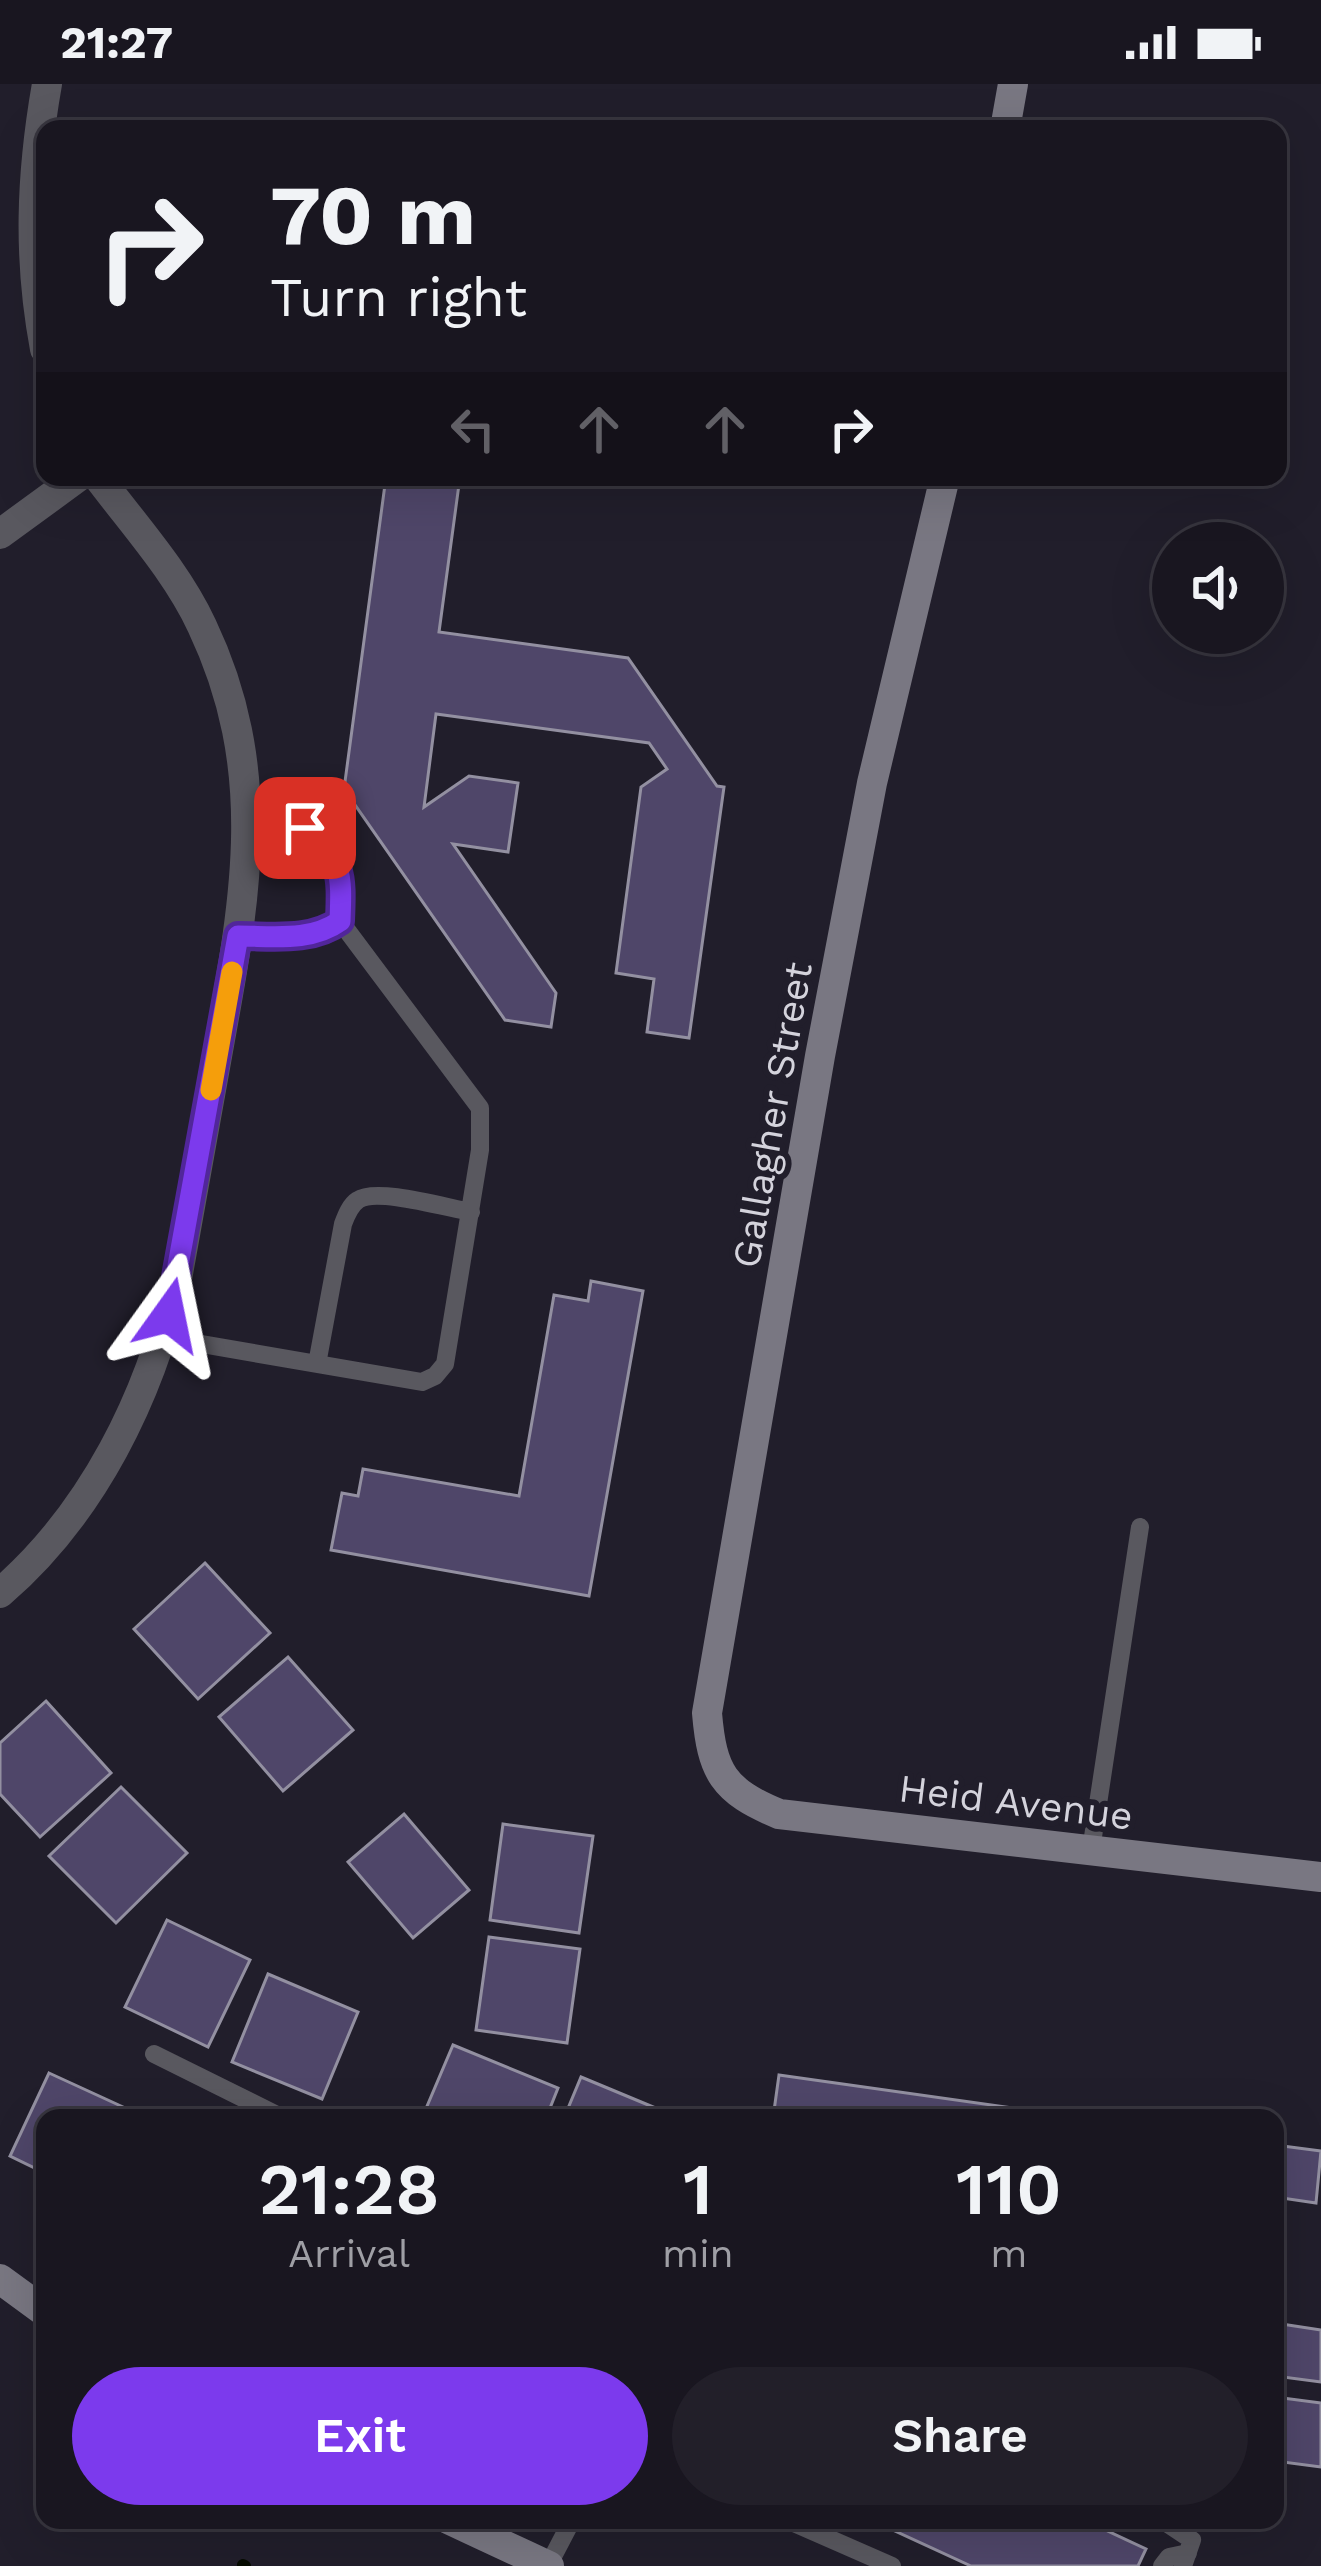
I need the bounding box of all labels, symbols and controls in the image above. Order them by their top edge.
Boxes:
text: 21:27 [60,16,173,69]
text: 70 m [270,166,476,264]
icon: right [72,168,228,324]
text: Turn right [270,266,527,329]
icon: left [440,396,506,462]
icon: ahead [566,396,632,462]
icon: ahead [692,396,758,462]
icon: right [818,396,884,462]
map controls [1152,522,1284,654]
button: sound [1152,522,1284,654]
pin [254,777,356,879]
icon: arrive [272,795,338,861]
street label: Gallagher Street [723,959,821,1271]
position arrow [106,1252,232,1378]
street label: Heid Avenue [896,1765,1136,1839]
text: 21:28 [258,2147,440,2231]
text: 1 [683,2147,713,2231]
text: 110 [956,2147,1062,2231]
text: Arrival [288,2231,410,2276]
text: min [662,2231,734,2276]
text: m [990,2231,1027,2276]
button: Exit [72,2367,648,2505]
button: Share [672,2367,1248,2505]

